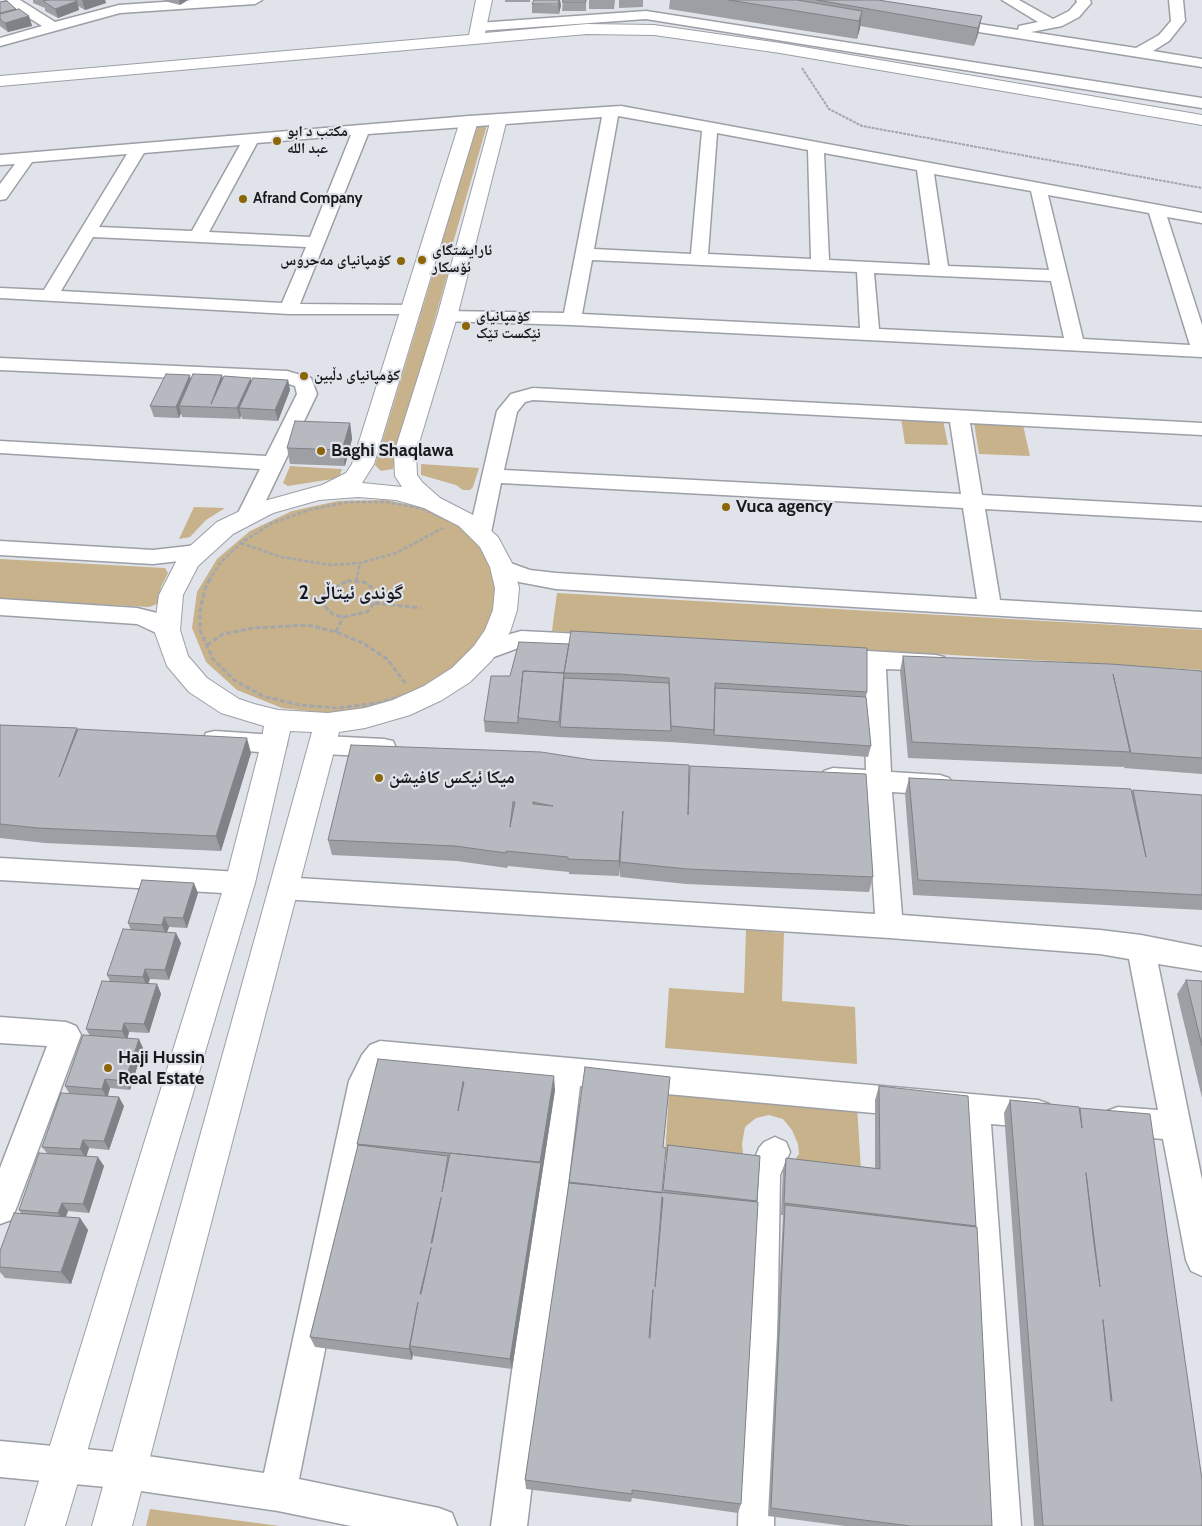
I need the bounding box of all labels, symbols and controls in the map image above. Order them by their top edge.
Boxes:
place label: مكتب د ابو عبد الله [287,123,348,158]
marker: مكتب د ابو عبد الله [271,135,283,147]
place label: Afrand Company [253,190,363,208]
marker: Afrand Company [237,193,249,205]
place label: ئارایشتگای ئۆسکار [432,242,492,277]
place label: کۆمپانیای مەحروس [280,252,391,270]
marker: ئارایشتگای ئۆسکار [416,254,428,266]
marker: کۆمپانیای مەحروس [395,255,407,267]
place label: کۆمپانیای نێکست تێک [476,308,541,343]
marker: کۆمپانیای نێکست تێک [460,320,472,332]
place label: کۆمپانیای دڵبین [314,367,400,385]
marker: کۆمپانیای دڵبین [298,370,310,382]
place label: Baghi Shaqlawa [331,440,453,462]
marker: Baghi Shaqlawa [315,445,327,457]
place label: Vuca agency [736,496,833,518]
marker: Vuca agency [720,501,732,513]
district label: گوندی ئیتاڵی 2 [299,582,403,604]
place label: میکا ئیکس کافیشن [389,767,515,789]
marker: میکا ئیکس کافیشن [373,772,385,784]
place label: Haji Hussin Real Estate [118,1047,205,1090]
marker: Haji Hussin Real Estate [102,1062,114,1074]

